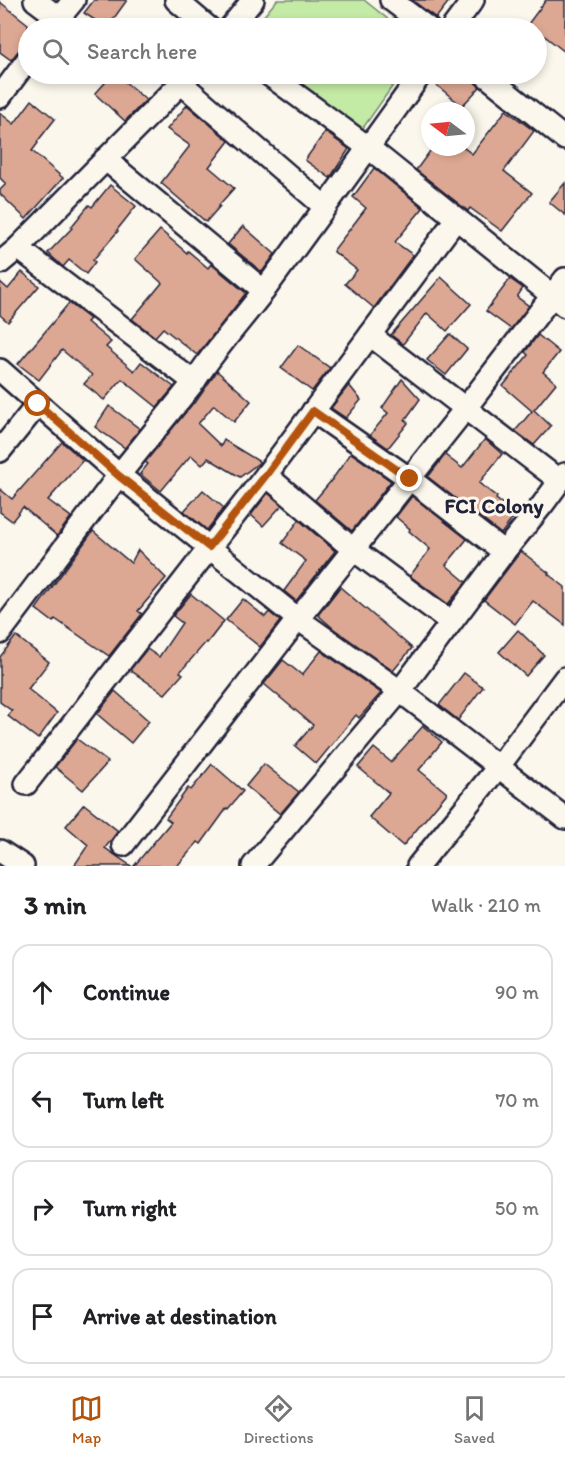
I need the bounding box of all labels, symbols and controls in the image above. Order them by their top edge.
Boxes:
search box [18,18,547,84]
icon: search [39,35,72,68]
text: Search here [87,38,197,65]
north arrow [421,102,475,156]
route start [24,390,50,416]
route end [396,465,422,491]
district label: FCI Colony [445,493,544,519]
text: 3 min [24,889,86,921]
text: Walk · 210 m [431,893,541,917]
icon: ahead [26,976,59,1009]
text: Continue [83,979,170,1006]
text: 90 m [495,980,539,1004]
icon: left [26,1084,59,1117]
text: Turn left [83,1087,164,1114]
text: 70 m [495,1088,539,1112]
icon: right [26,1192,59,1225]
text: Turn right [83,1195,177,1222]
text: 50 m [495,1196,539,1220]
icon: arrive [26,1300,59,1333]
text: Arrive at destination [83,1303,277,1330]
tab: Map [70,1392,103,1447]
tab: Directions [243,1392,314,1447]
tab: Saved [454,1392,495,1447]

